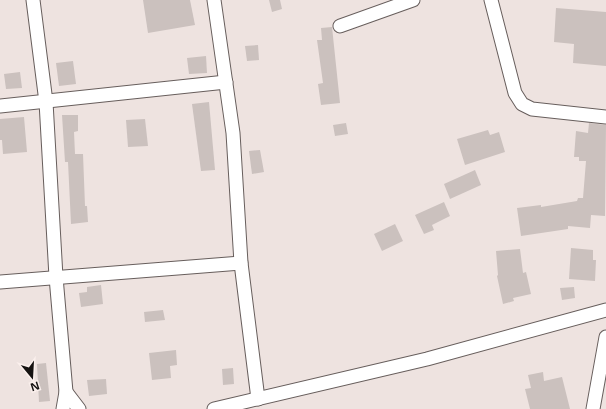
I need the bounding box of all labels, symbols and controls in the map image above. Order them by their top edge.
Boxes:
north arrow [12,357,52,397]
text: N [29,378,42,396]

